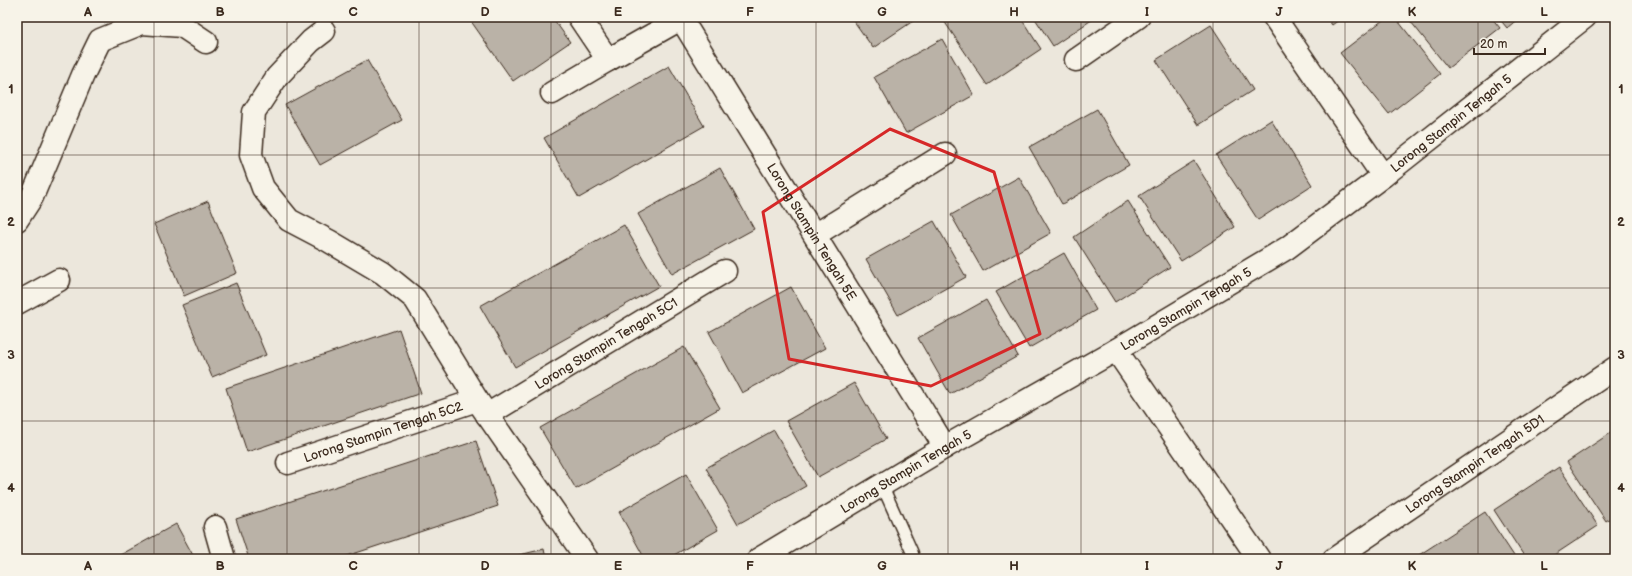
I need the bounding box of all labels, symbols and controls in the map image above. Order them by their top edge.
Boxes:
text: A [83,4,92,20]
text: B [215,4,225,20]
text: C [348,4,358,20]
text: D [480,4,490,20]
text: E [614,4,623,20]
text: F [746,4,754,20]
text: G [877,4,887,20]
text: H [1009,4,1019,20]
text: I [1145,4,1149,20]
text: J [1275,4,1283,20]
text: K [1408,4,1417,20]
text: L [1540,4,1548,20]
scale bar [1474,30,1545,56]
text: 20 m [1480,37,1507,52]
street label: Lorong Stampin Tengah 5 [1388,71,1515,176]
text: 1 [8,81,14,97]
text: 1 [1618,81,1624,97]
street label: Lorong Stampin Tengah 5E [763,160,860,304]
text: 2 [7,214,15,230]
text: 2 [1617,214,1625,230]
street label: Lorong Stampin Tengah 5 [1118,264,1255,354]
street label: Lorong Stampin Tengah 5C1 [532,295,681,393]
text: 3 [7,347,15,363]
text: 3 [1617,347,1625,363]
street label: Lorong Stampin Tengah 5C2 [302,398,465,466]
street label: Lorong Stampin Tengah 5D1 [1403,411,1548,517]
street label: Lorong Stampin Tengah 5 [838,427,974,517]
text: 4 [7,480,15,496]
text: 4 [1617,480,1625,496]
text: A [83,558,92,574]
text: B [215,558,225,574]
text: C [348,558,358,574]
text: D [480,558,490,574]
text: E [614,558,623,574]
text: F [746,558,754,574]
text: G [877,558,887,574]
text: H [1009,558,1019,574]
text: I [1145,558,1149,574]
text: J [1275,558,1283,574]
text: K [1408,558,1417,574]
text: L [1540,558,1548,574]

